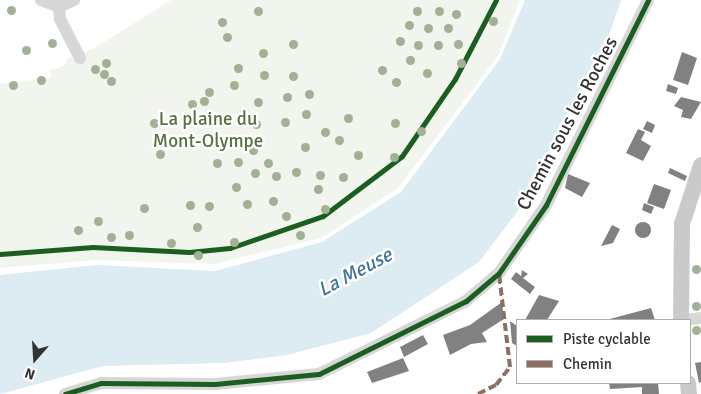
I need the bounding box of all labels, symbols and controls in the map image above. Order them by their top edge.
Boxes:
street label: Chemin sous les Roches [513,34,623,214]
park label: La plaine du Mont-Olympe [153,109,263,153]
water label: La Meuse [314,242,396,302]
legend [516,319,691,384]
text: Piste cyclable [563,330,651,348]
north arrow [10,334,60,384]
text: Chemin [563,355,612,373]
text: N [23,364,37,383]

